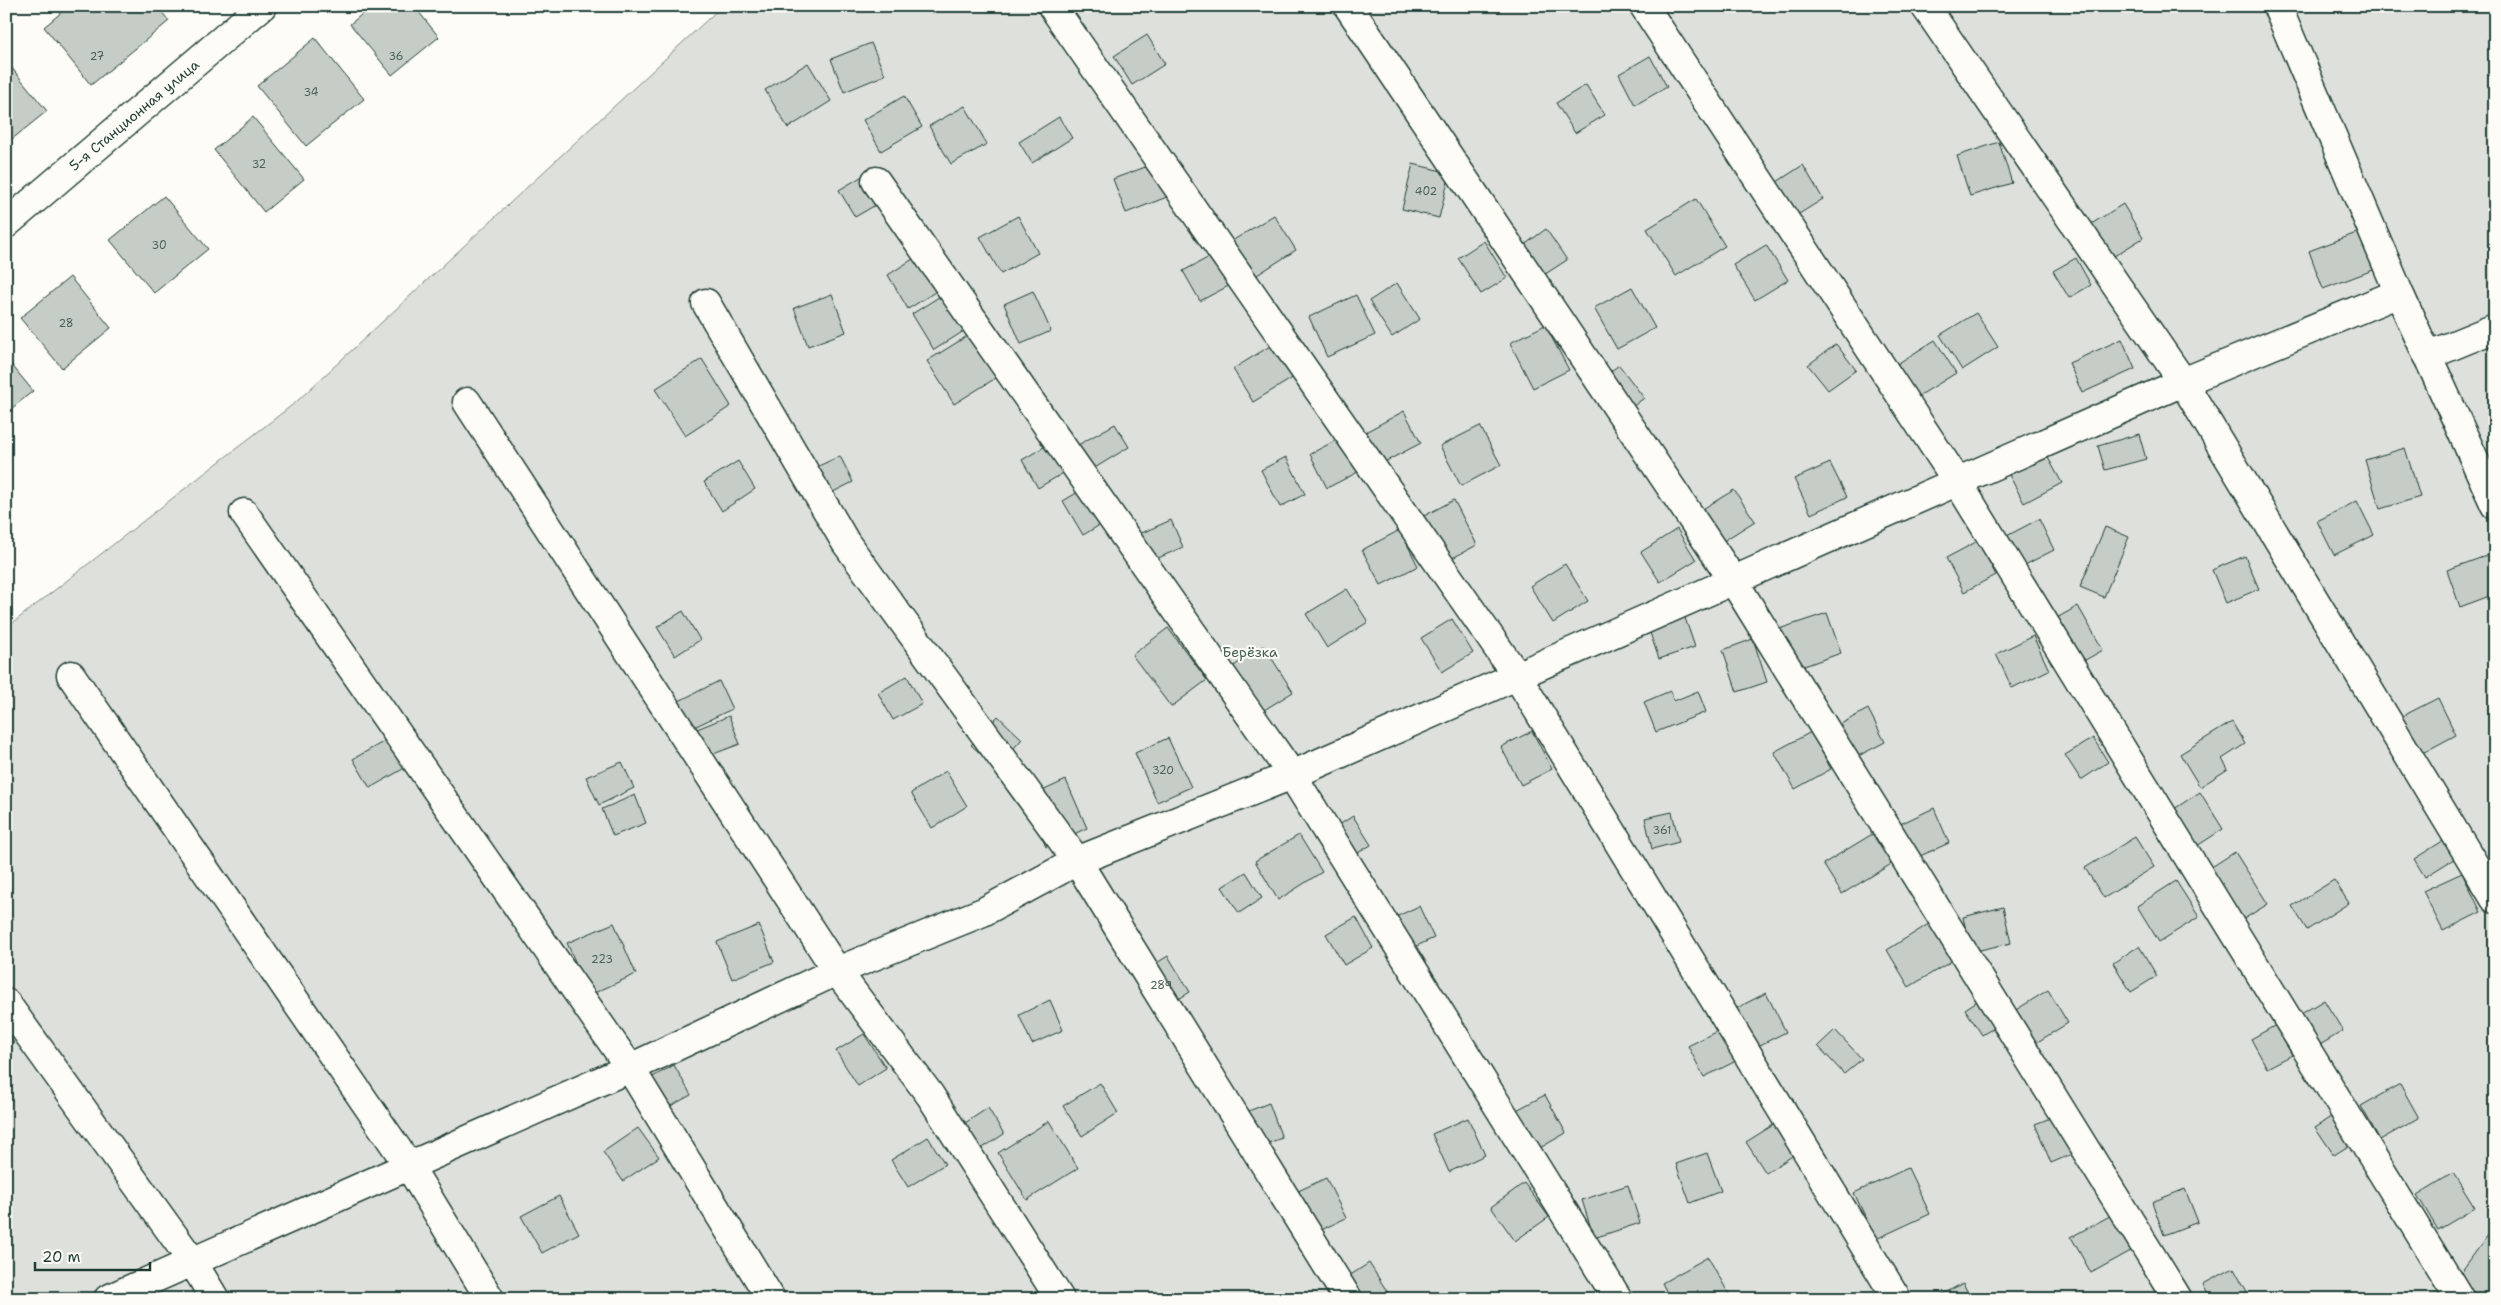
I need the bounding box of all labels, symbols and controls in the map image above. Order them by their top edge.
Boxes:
house number: 27 [90,49,105,64]
house number: 36 [388,49,404,64]
street label: 5-я Станционная улица [65,55,203,175]
house number: 34 [304,85,319,100]
house number: 32 [252,157,266,172]
house number: 402 [1415,184,1437,199]
house number: 30 [151,238,167,253]
house number: 28 [58,316,74,331]
park label: Берёзка [1222,643,1278,661]
house number: 320 [1152,763,1174,778]
house number: 361 [1653,823,1671,838]
house number: 223 [591,952,613,967]
house number: 289 [1150,978,1172,993]
scale bar [35,1240,150,1272]
text: 20 m [42,1247,81,1267]

